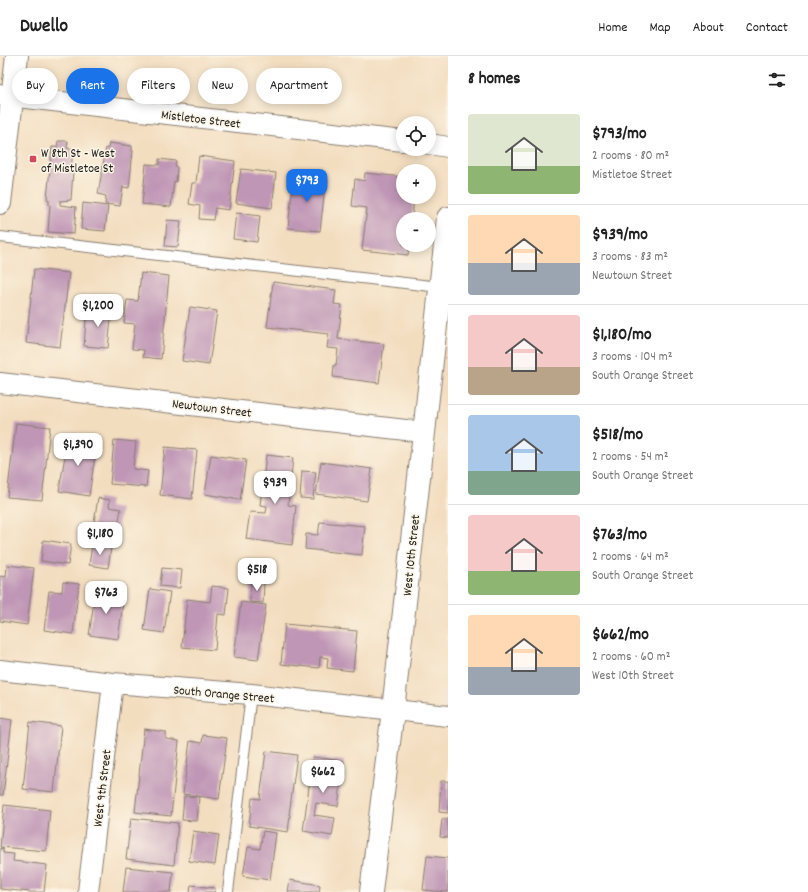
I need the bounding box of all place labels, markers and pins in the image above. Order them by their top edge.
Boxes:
place label: W 8th St - West of Mistletoe St [41,145,115,179]
marker: W 8th St - West of Mistletoe St [28,154,38,164]
pin: $793 [283,169,331,203]
pin: $1,200 [65,294,131,328]
pin: $1,390 [45,433,111,467]
pin: $939 [251,471,299,505]
pin: $1,180 [67,522,133,556]
pin: $518 [233,558,281,592]
pin: $763 [82,581,130,615]
pin: $662 [299,760,347,794]

